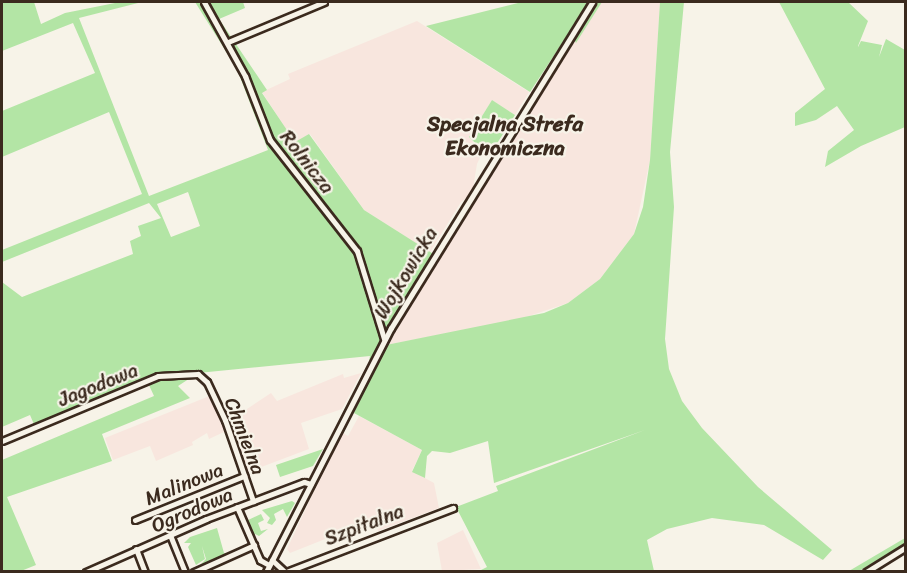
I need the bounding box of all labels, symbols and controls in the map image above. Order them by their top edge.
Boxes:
district label: Specjalna Strefa Ekonomiczna [427,111,583,161]
street label: Rolnicza [275,126,339,198]
street label: Wojkowicka [369,223,443,323]
street label: Jagodowa [55,358,141,412]
street label: Chmielna [219,394,271,478]
street label: Malinowa [141,457,227,511]
street label: Ogrodowa [148,482,236,538]
street label: Szpitalna [321,499,407,551]

